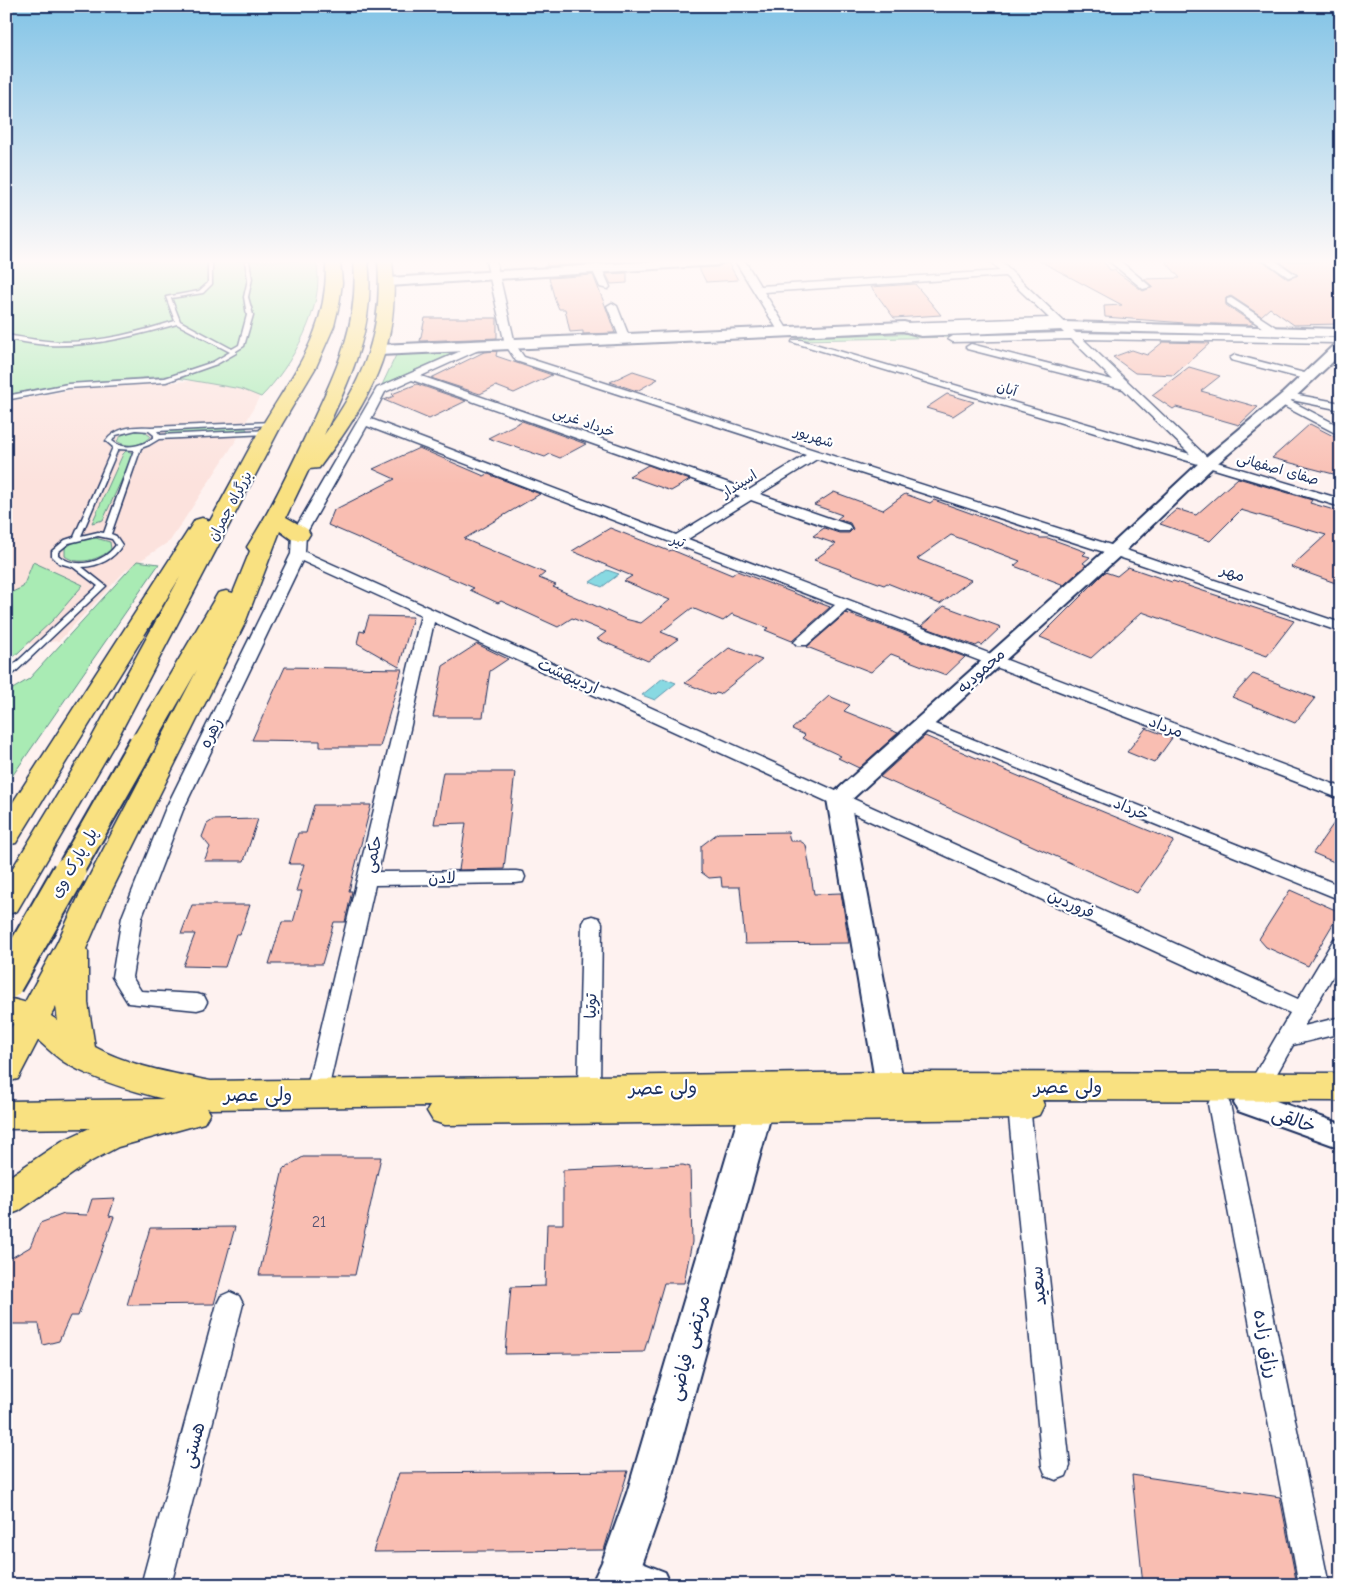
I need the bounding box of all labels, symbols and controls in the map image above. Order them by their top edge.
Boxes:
street label: آبان [995,378,1020,400]
street label: خرداد غربی [551,403,617,441]
street label: شهریور [791,422,836,451]
street label: صفای اصفهانی [1235,449,1321,489]
street label: اسپندار [717,467,760,503]
street label: بزرگراه چمران [204,468,256,544]
street label: تیر [667,530,688,552]
street label: مهر [1217,560,1247,585]
street label: محمودیه [953,645,1009,698]
street label: اردیبهشت [535,655,601,697]
street label: مرداد [1146,712,1186,742]
street label: زهره [196,715,226,751]
street label: خرداد [1111,794,1151,824]
street label: پل پارک وی [47,825,102,902]
street label: حکمی [360,834,387,875]
street label: لادن [428,869,456,887]
street label: فروردین [1045,886,1097,922]
street label: توتیا [582,993,601,1019]
street label: ولی عصر [627,1076,697,1101]
street label: ولی عصر [1032,1076,1102,1099]
street label: ولی عصر [222,1084,292,1107]
street label: خالقی [1269,1102,1319,1139]
house number: 21 [312,1213,326,1231]
street label: سعید [1025,1265,1051,1307]
street label: مرتضی فیاضی [663,1293,716,1404]
street label: رزاق زاده [1249,1308,1283,1380]
street label: هستی [176,1420,211,1471]

